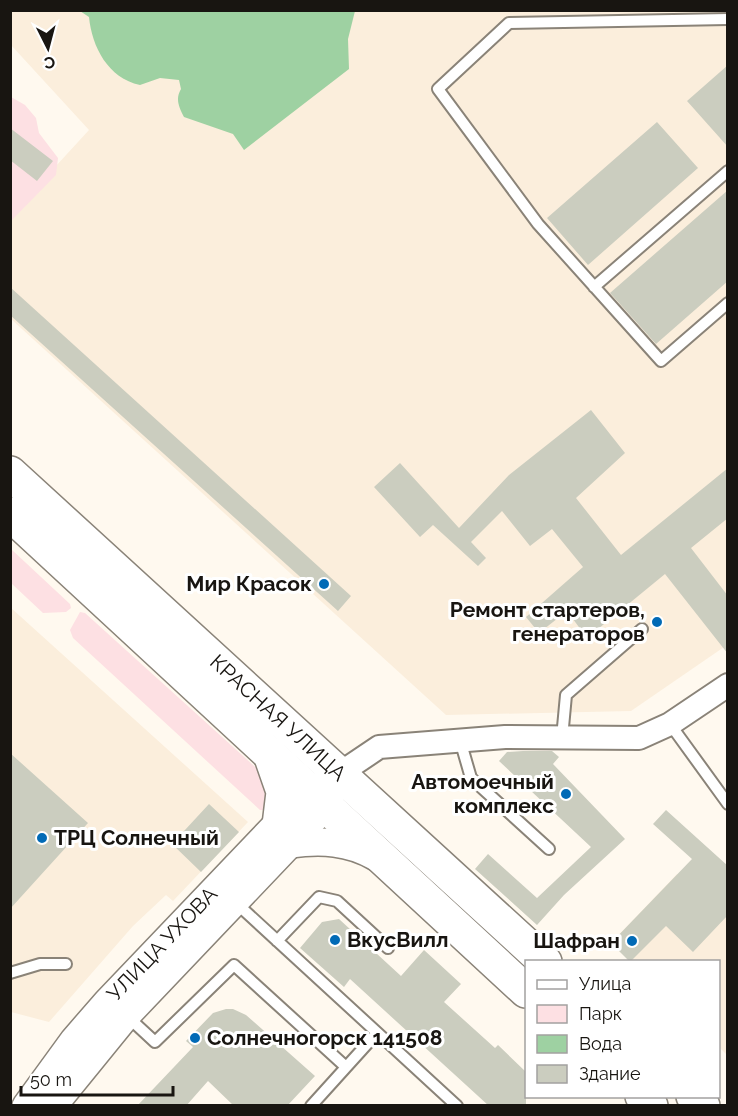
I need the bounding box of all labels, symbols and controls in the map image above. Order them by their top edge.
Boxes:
north arrow [18,18,78,78]
text: С [43,52,56,72]
place label: Мир Красок [186,571,312,596]
marker: Мир Красок [317,577,331,591]
place label: Ремонт стартеров, генераторов [450,597,645,646]
marker: Ремонт стартеров, генераторов [650,615,664,629]
street label: КРАСНАЯ УЛИЦА [205,649,352,786]
place label: Автомоечный комплекс [411,769,554,818]
marker: Автомоечный комплекс [559,787,573,801]
place label: ТРЦ Солнечный [54,825,219,850]
marker: ТРЦ Солнечный [35,831,49,845]
street label: УЛИЦА УХОВА [102,881,222,1006]
place label: ВкусВилл [347,927,448,952]
place label: Шафран [533,928,620,953]
marker: ВкусВилл [328,933,342,947]
marker: Шафран [625,934,639,948]
legend [525,960,720,1098]
text: Улица [579,973,631,994]
text: Парк [579,1003,622,1024]
place label: Солнечногорск 141508 [207,1025,443,1050]
marker: Солнечногорск 141508 [188,1031,202,1045]
text: Вода [579,1033,622,1054]
scale bar [21,1059,172,1097]
text: Здание [579,1063,641,1084]
text: 50 m [30,1069,72,1090]

